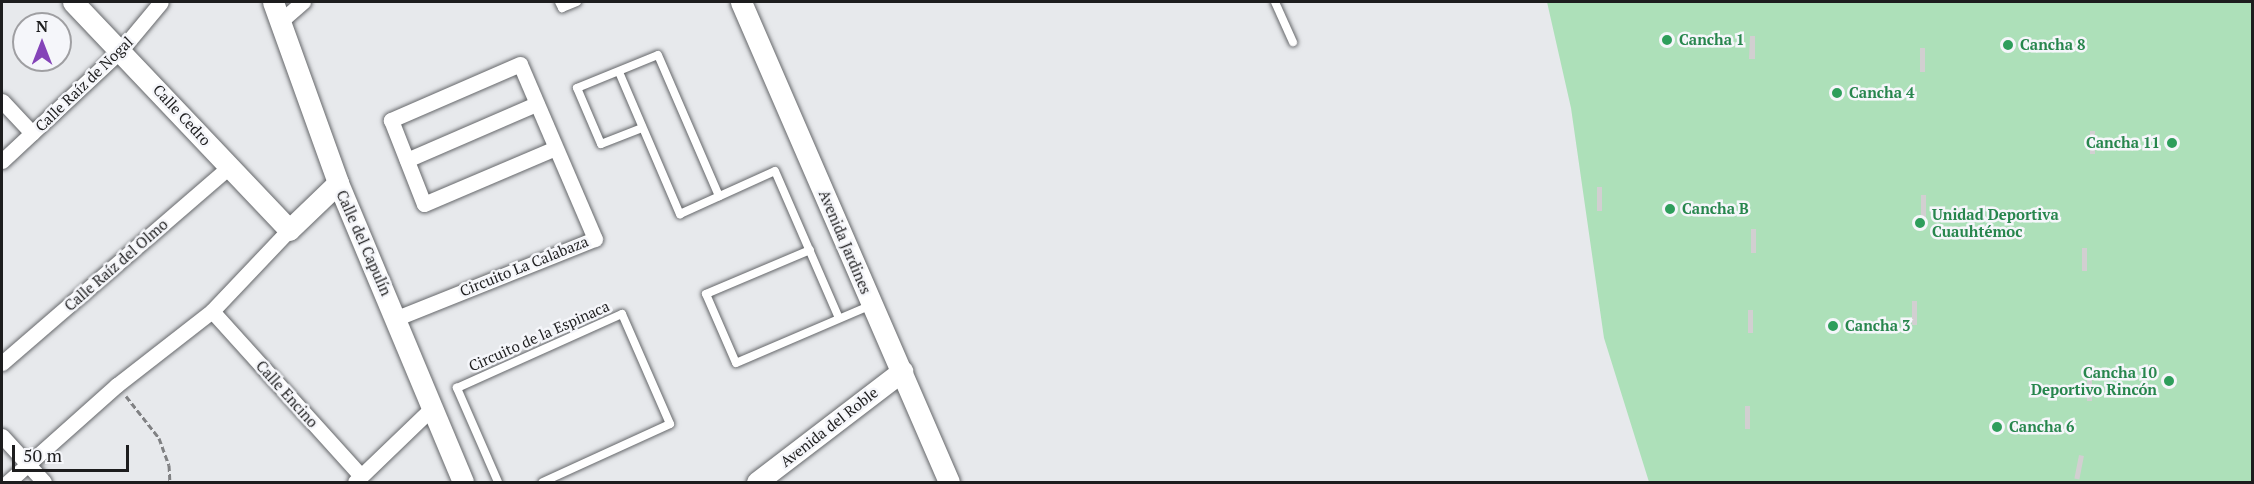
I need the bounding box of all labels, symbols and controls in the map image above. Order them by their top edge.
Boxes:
north arrow [12,12,72,72]
text: N [36,15,48,37]
place label: Cancha 1 [1679,31,1745,49]
street label: Calle Raíz de Nogal [31,33,137,135]
marker: Cancha 1 [1660,33,1674,47]
place label: Cancha 8 [2020,36,2086,54]
marker: Cancha 8 [2001,38,2015,52]
street label: Calle Cedro [149,81,215,149]
place label: Cancha 4 [1849,84,1915,102]
marker: Cancha 4 [1830,86,1844,100]
place label: Cancha 11 [2086,134,2160,152]
marker: Cancha 11 [2165,136,2179,150]
street label: Calle del Capulín [333,187,395,299]
street label: Avenida Jardines [815,187,875,297]
place label: Cancha B [1682,200,1749,218]
marker: Cancha B [1663,202,1677,216]
place label: Unidad Deportiva Cuauhtémoc [1932,205,2059,240]
street label: Calle Raíz del Olmo [61,215,171,315]
marker: Unidad Deportiva Cuauhtémoc [1913,216,1927,230]
street label: Circuito La Calabaza [457,232,591,300]
street label: Circuito de la Espinaca [466,297,612,375]
place label: Cancha 3 [1845,317,1911,335]
marker: Cancha 3 [1826,319,1840,333]
street label: Calle Encino [252,357,322,431]
place label: Cancha 10 Deportivo Rincón [2031,363,2157,398]
marker: Cancha 10 Deportivo Rincón [2162,374,2176,388]
street label: Avenida del Roble [777,383,881,471]
place label: Cancha 6 [2009,418,2075,436]
marker: Cancha 6 [1990,420,2004,434]
scale bar [15,433,132,471]
text: 50 m [23,443,62,467]

